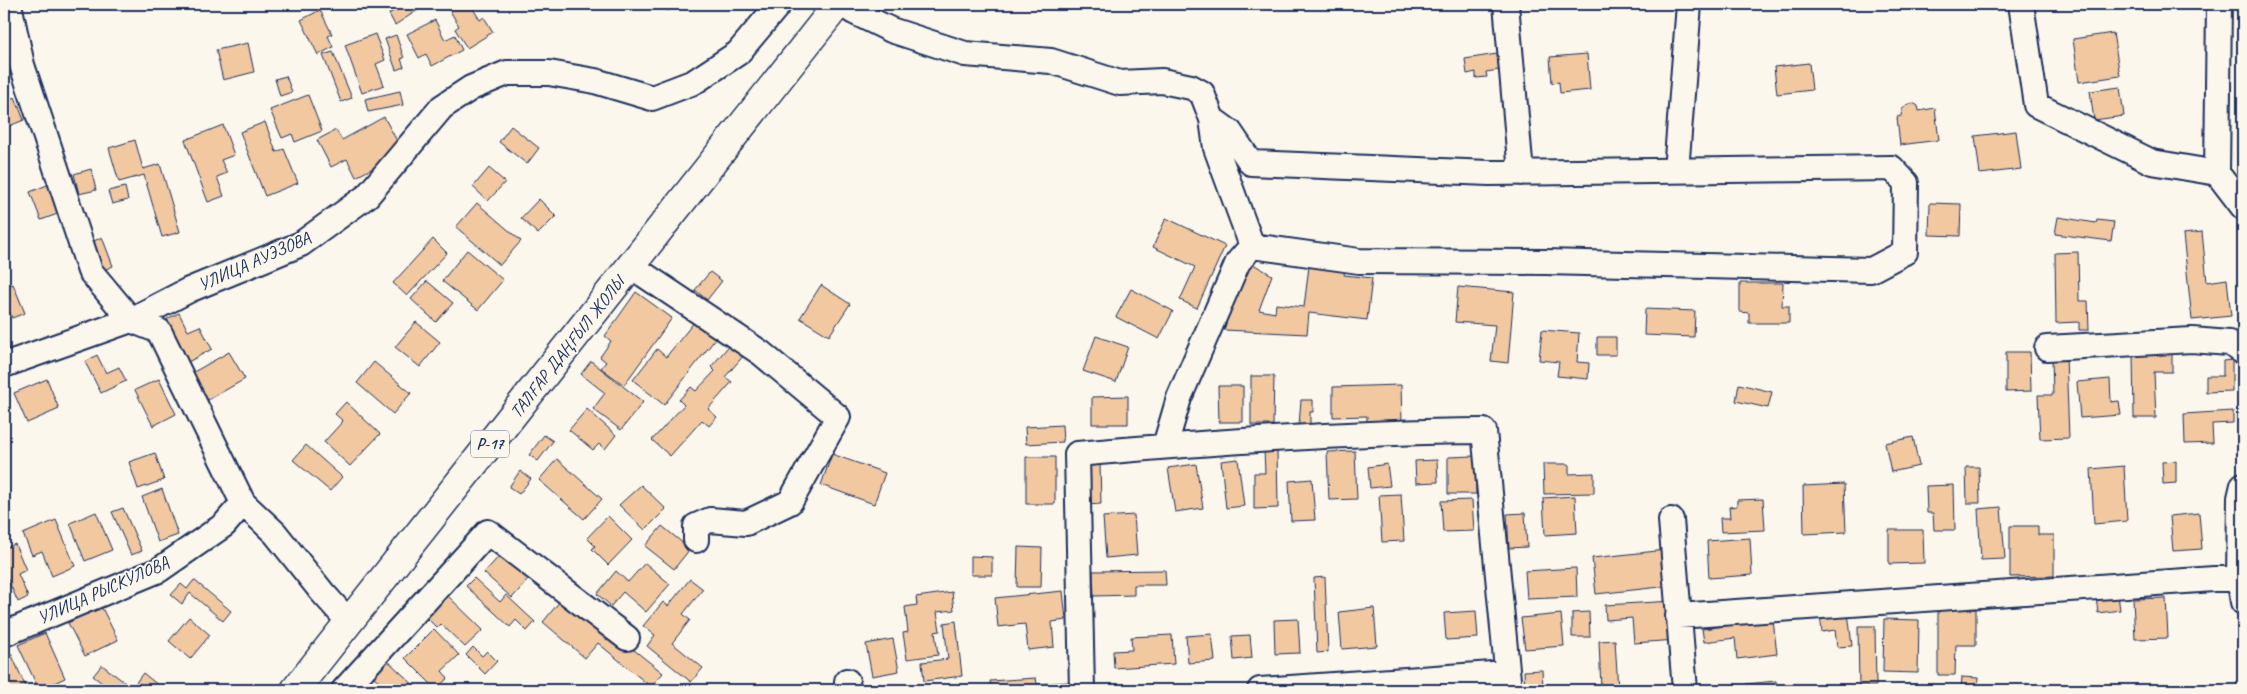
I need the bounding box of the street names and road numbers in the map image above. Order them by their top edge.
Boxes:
street label: УЛИЦА АУЭЗОВА [195,226,314,296]
street label: ТАЛҒАР ДАҢҒЫЛ ЖОЛЫ [505,270,631,422]
road number: P-17 [471,430,509,458]
street label: УЛИЦА РЫСКУЛОВА [34,551,173,629]

